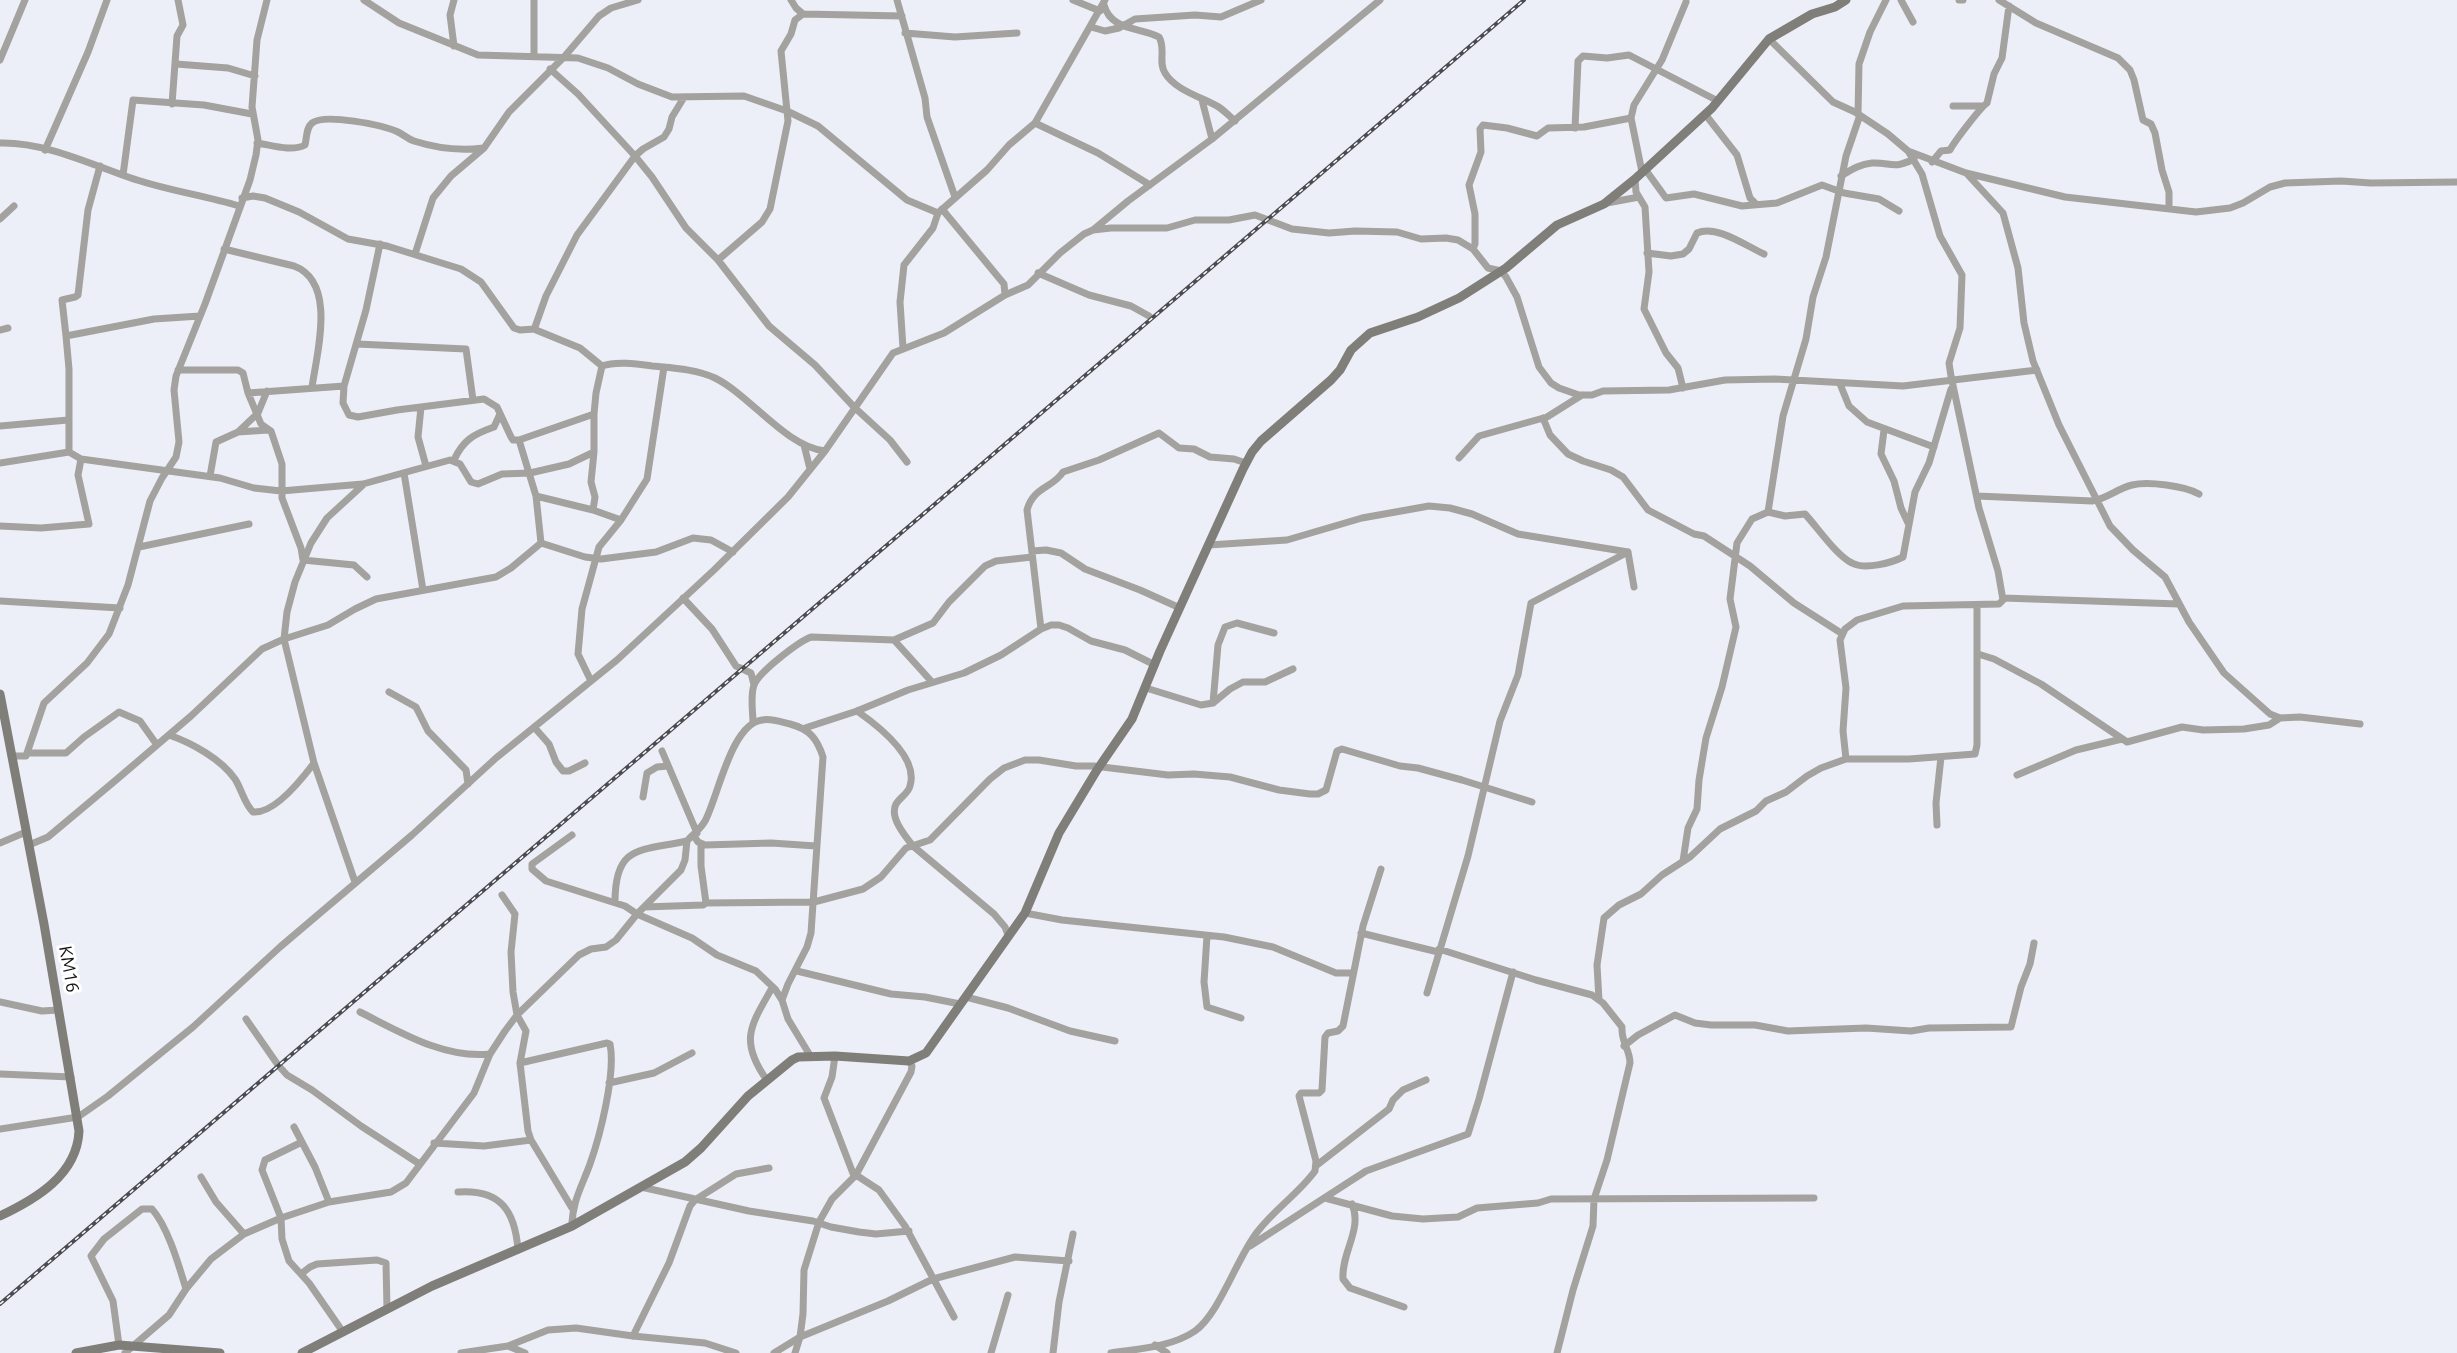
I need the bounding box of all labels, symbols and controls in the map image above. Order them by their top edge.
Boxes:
street label: KM16 [54,944,84,994]

